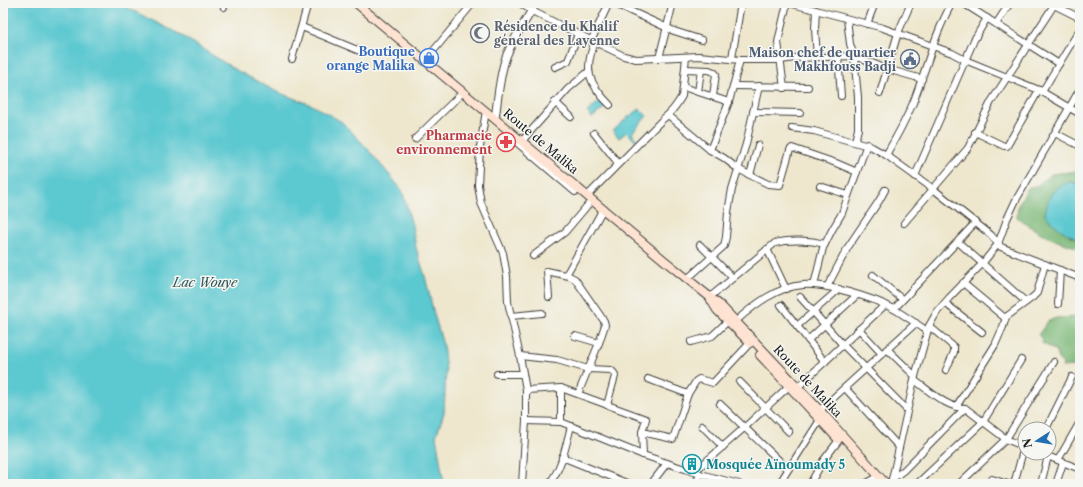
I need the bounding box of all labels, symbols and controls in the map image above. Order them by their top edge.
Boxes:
place label: Résidence du Khalif général des Layenne [493,19,620,48]
mosque icon: Résidence du Khalif général des Layenne [469,22,491,44]
place label: Boutique orange Malika [327,44,416,73]
place label: Maison chef de quartier Makhfouss Badji [749,45,897,74]
shop icon: Boutique orange Malika [418,47,440,69]
public building icon: Maison chef de quartier Makhfouss Badji [899,48,921,70]
street label: Route de Malika [500,105,582,177]
place label: Pharmacie environnement [396,128,492,157]
pharmacy icon: Pharmacie environnement [495,131,517,153]
water label: Lac Wouye [172,274,238,290]
street label: Route de Malika [771,342,846,421]
north arrow [1017,421,1057,461]
text: N [1019,437,1035,449]
building icon: Mosquée Aïnoumady 5 [681,453,703,475]
place label: Mosquée Aïnoumady 5 [706,457,846,472]

